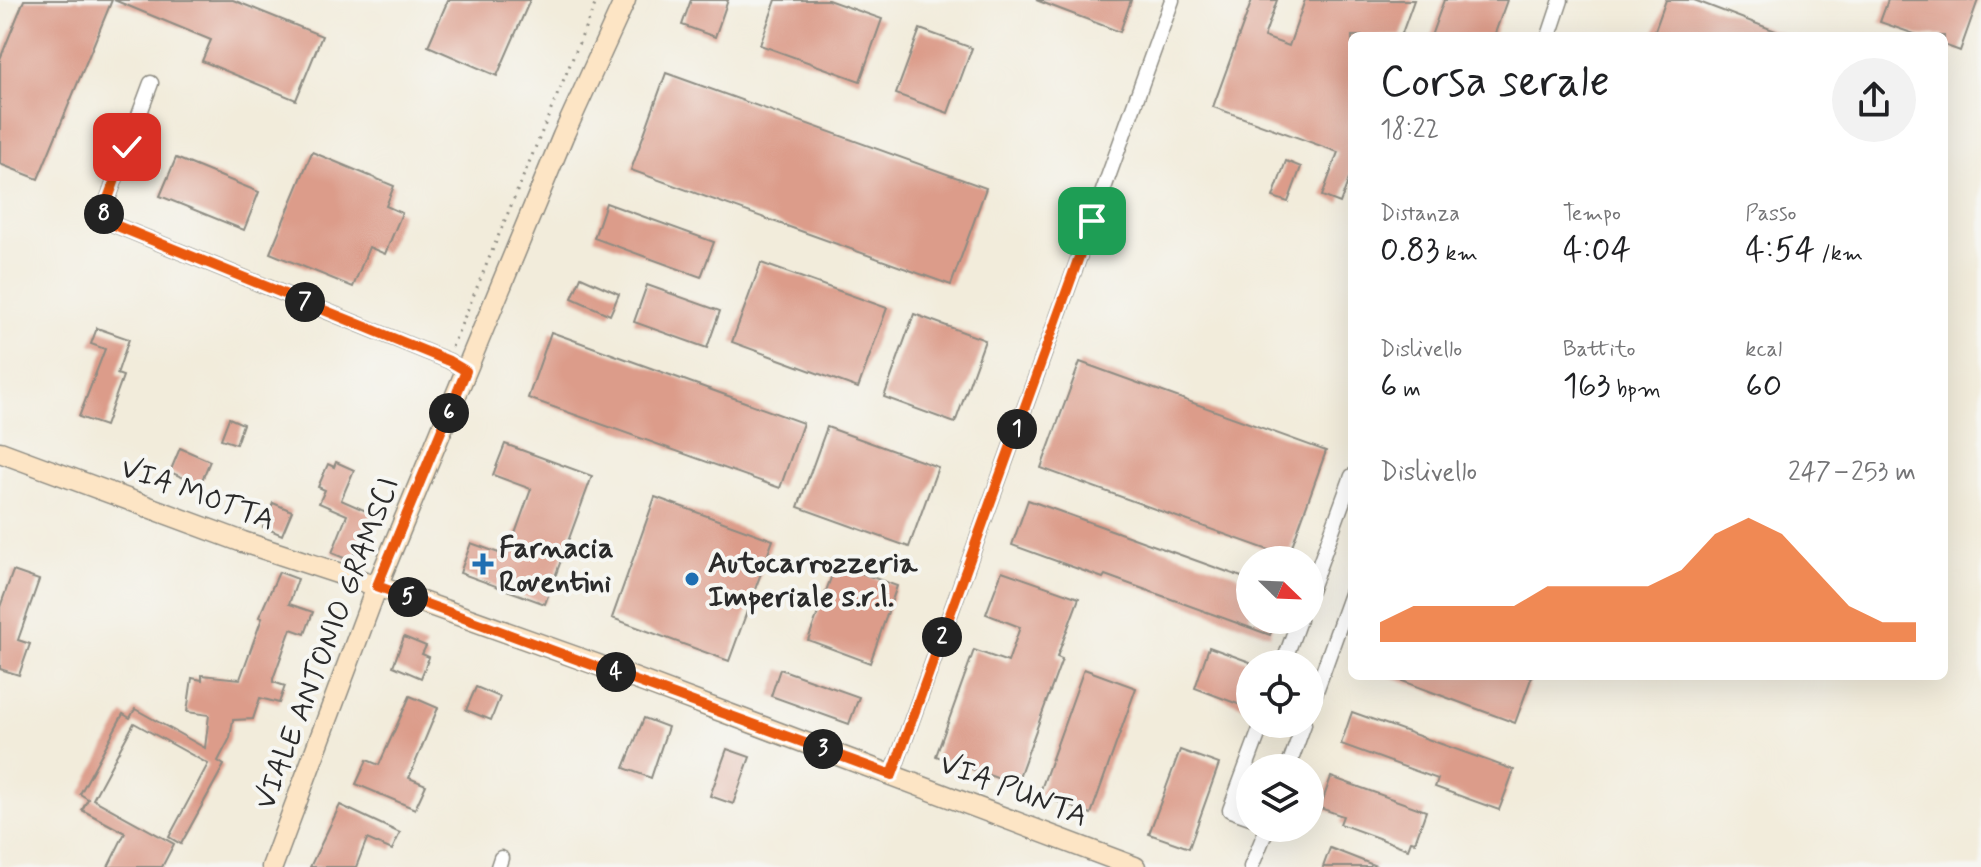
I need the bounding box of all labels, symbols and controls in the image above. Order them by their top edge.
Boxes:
text: Corsa serale [1380,54,1610,112]
button: share [1832,58,1916,142]
pin [93,113,161,181]
text: 18:22 [1380,113,1439,147]
icon: check [105,125,149,169]
pin [1058,187,1126,255]
pin: 8 [84,194,124,234]
icon: arrive [1070,199,1114,243]
text: 8 [98,200,110,228]
text: Distanza [1380,200,1460,228]
text: Tempo [1563,200,1621,228]
text: Passo [1745,200,1797,228]
text: 0.83 [1380,228,1440,273]
text: 4:04 [1563,228,1631,273]
text: 4:54 [1745,228,1815,273]
text: km [1440,240,1478,268]
text: /km [1815,240,1863,268]
pin: 7 [285,282,325,322]
text: 7 [298,288,312,316]
text: Dislivello [1380,336,1462,364]
text: Battito [1563,336,1635,364]
text: kcal [1745,336,1782,364]
text: 6 [1380,364,1397,409]
text: 163 [1563,364,1611,409]
text: 60 [1745,364,1782,409]
text: m [1397,376,1421,404]
text: bpm [1611,376,1661,404]
pin: 6 [429,393,469,433]
text: 6 [443,399,455,427]
pin: 1 [997,409,1037,449]
text: 1 [1012,415,1022,443]
street label: VIA MOTTA [115,449,280,540]
text: Dislivello [1380,456,1477,490]
text: 247–253 m [1788,456,1916,490]
street label: VIALE ANTONIO GRAMSCI [246,472,409,815]
place label: Farnacia Roventini [499,529,614,602]
place label: Autocarrozzeria Imperiale s.r.l. [708,544,918,617]
north arrow [1236,546,1324,634]
map controls [1236,546,1324,842]
marker: Farnacia Roventini [474,555,492,573]
marker: Autocarrozzeria Imperiale s.r.l. [683,570,701,588]
pin: 5 [388,577,428,617]
text: 5 [401,583,415,611]
pin: 2 [922,617,962,657]
text: 2 [937,623,947,651]
button: locate [1236,650,1324,738]
pin: 4 [596,652,636,692]
text: 4 [610,658,622,686]
pin: 3 [803,729,843,769]
text: 3 [818,735,828,763]
street label: VIA PUNTA [934,744,1093,836]
button: layers [1236,754,1324,842]

